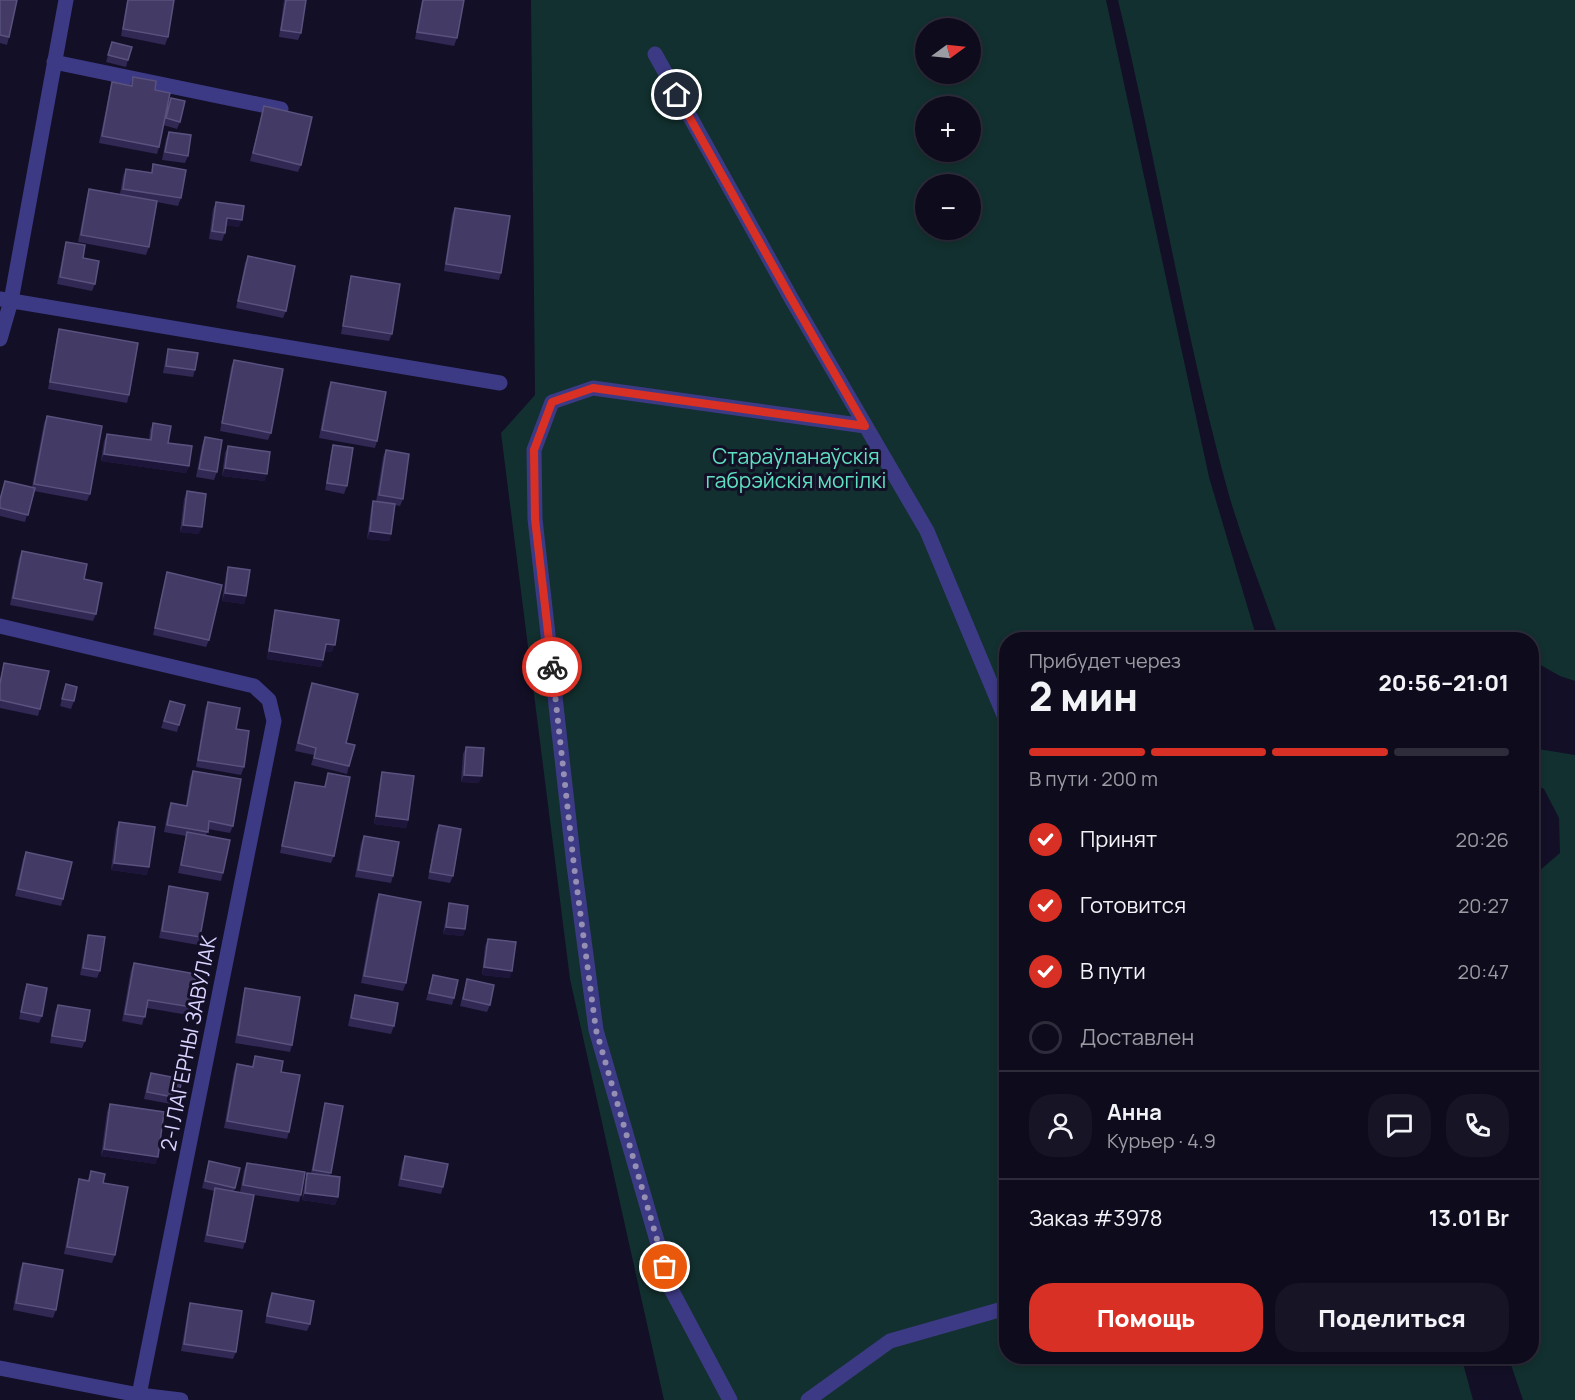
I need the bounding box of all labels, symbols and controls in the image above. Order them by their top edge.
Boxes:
north arrow [915,18,981,84]
map controls [915,18,981,240]
pin [651,69,702,120]
icon: home [660,78,693,111]
button: + [915,96,981,162]
button: − [915,174,981,240]
park label: Стараўланаўскія габрэйскія могілкі [705,442,887,494]
courier [522,637,582,697]
text: Прибудет через [1029,647,1181,674]
icon: bike [536,651,569,684]
text: 20:56–21:01 [1379,668,1509,698]
text: 2 мин [1029,669,1138,723]
text: В пути · 200 m [1029,765,1158,792]
icon: check [1029,823,1062,856]
text: Принят [1080,824,1157,854]
text: 20:26 [1456,826,1509,853]
icon: check [1029,889,1062,922]
text: Готовится [1080,890,1186,920]
text: 20:27 [1458,892,1509,919]
street label: 2-І ЛАГЕРНЫ ЗАВУЛАК [153,932,223,1153]
icon: check [1029,955,1062,988]
text: В пути [1080,956,1146,986]
text: 20:47 [1458,958,1509,985]
text: Доставлен [1080,1022,1194,1052]
button: person [1029,1094,1092,1157]
button: chat [1368,1094,1431,1157]
button: phone [1446,1094,1509,1157]
text: Анна [1107,1097,1162,1127]
text: Курьер · 4.9 [1107,1127,1216,1154]
text: Заказ #3978 [1029,1203,1163,1233]
text: 13.01 Br [1429,1203,1509,1233]
pin [639,1241,690,1292]
icon: bag [648,1250,681,1283]
button: Помощь [1029,1283,1263,1352]
button: Поделиться [1275,1283,1509,1352]

